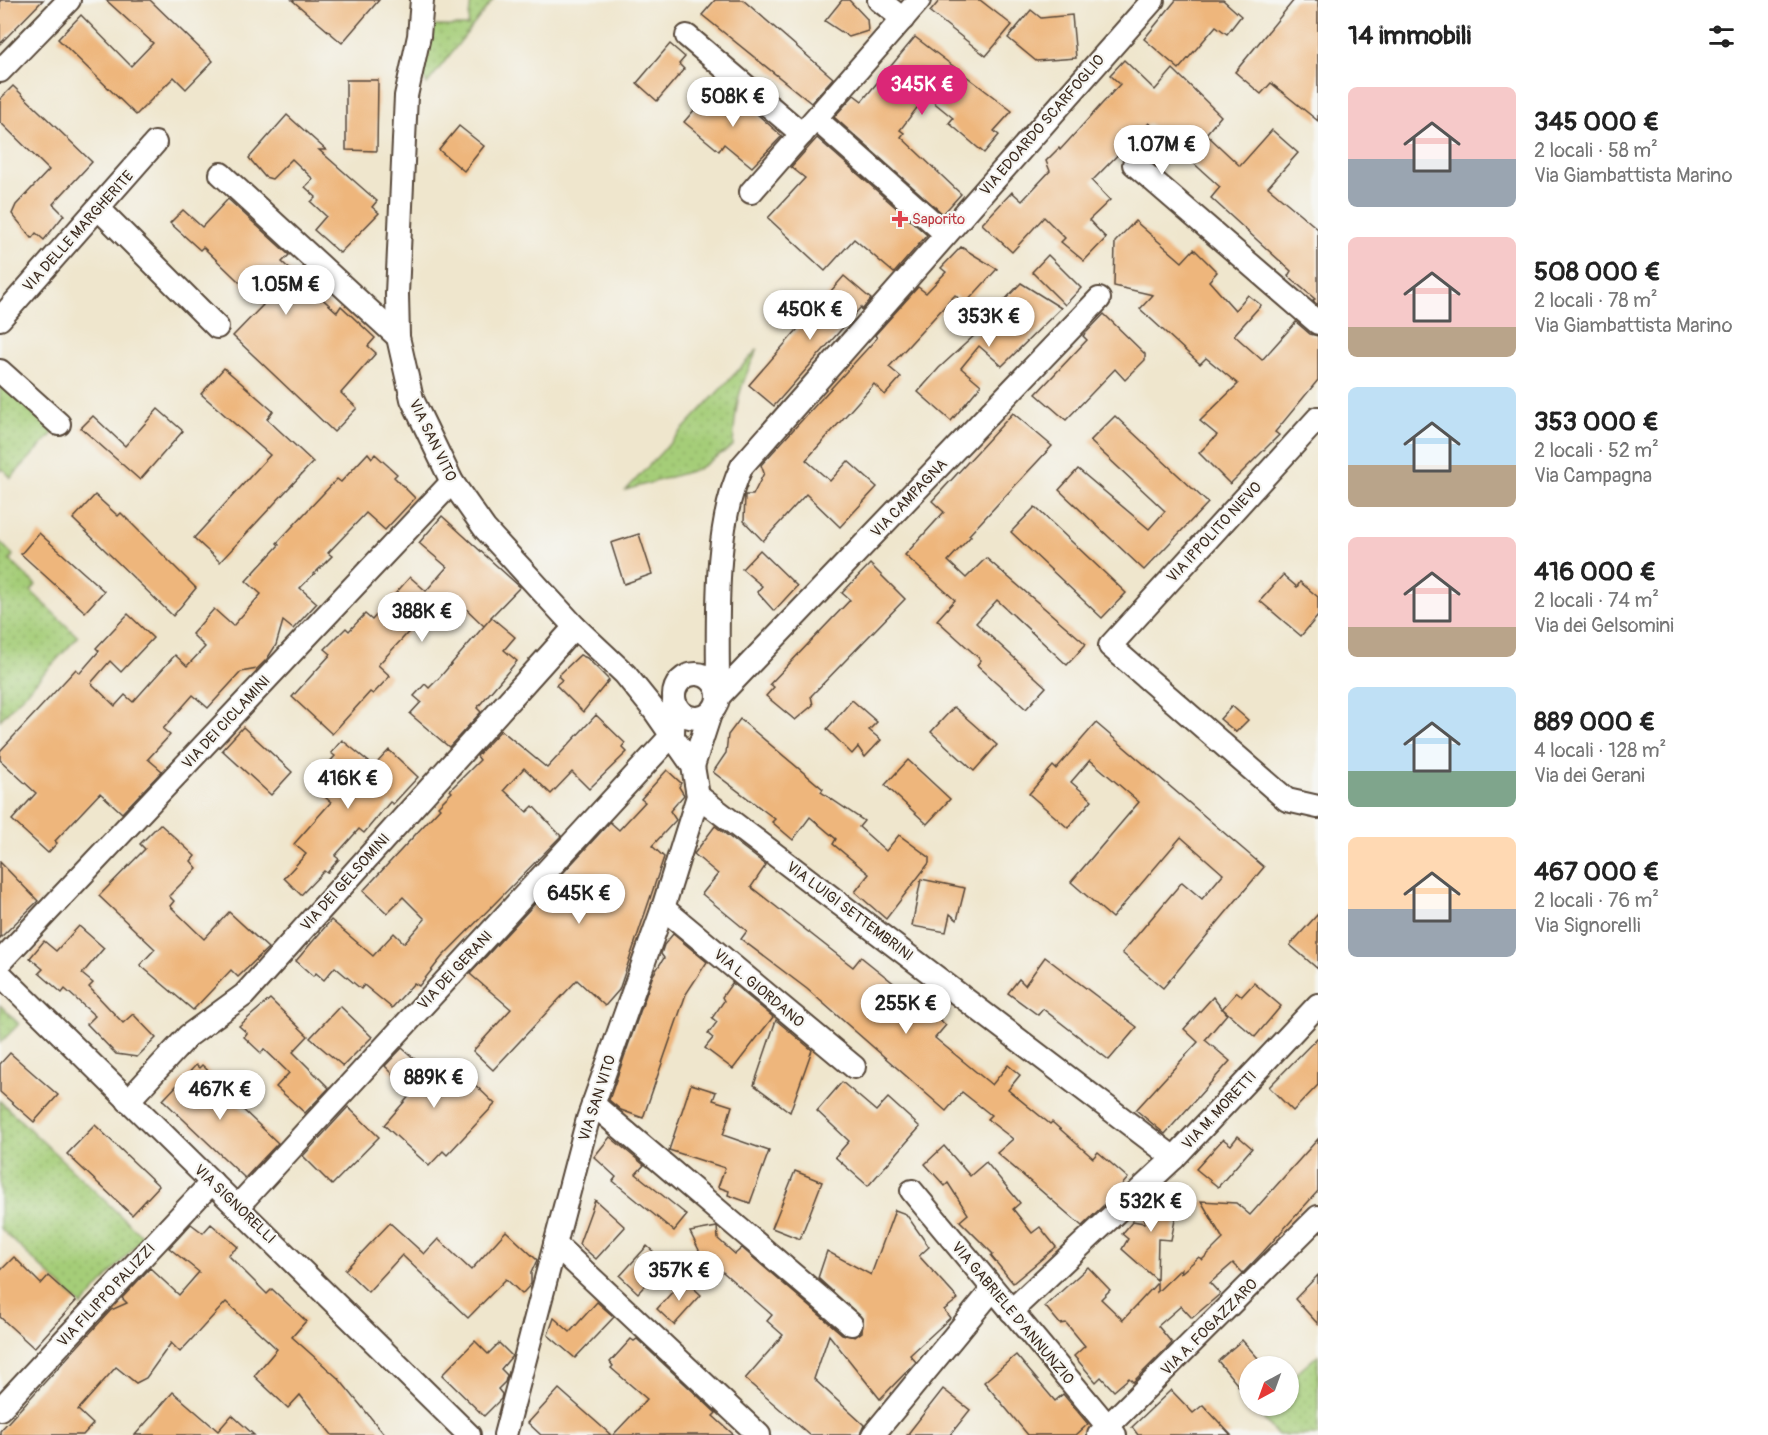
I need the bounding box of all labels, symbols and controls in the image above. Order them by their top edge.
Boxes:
text: 14 immobili [1348,20,1471,52]
icon: filters [1705,20,1738,53]
street label: VIA EDOARDO SCARFOGLIO [976,51,1109,200]
pin: 345K € [873,65,971,116]
text: 345K € [890,72,954,97]
pin: 508K € [684,77,782,128]
text: 508K € [701,84,765,109]
text: 345 000 € [1534,106,1659,138]
icon: home [1396,111,1468,183]
pin: 1.07M € [1107,125,1217,176]
text: 1.07M € [1128,132,1196,157]
text: 2 locali · 58 m² [1534,138,1658,163]
text: Via Giambattista Marino [1534,163,1733,188]
street label: VIA DELLE MARGHERITE [19,167,138,296]
place label: Saporito [912,210,965,229]
marker: Saporito [893,212,907,226]
text: 508 000 € [1534,256,1661,288]
icon: home [1396,261,1468,333]
pin: 1.05M € [231,265,341,316]
text: 1.05M € [252,272,320,297]
text: 2 locali · 78 m² [1534,288,1658,313]
pin: 450K € [761,290,859,341]
text: 450K € [777,297,843,322]
pin: 353K € [940,297,1038,348]
text: 353K € [958,304,1020,329]
text: Via Giambattista Marino [1534,313,1733,338]
street label: VIA SAN VITO [404,396,461,484]
text: 353 000 € [1534,406,1659,438]
icon: home [1396,411,1468,483]
text: 2 locali · 52 m² [1534,438,1659,463]
street label: VIA CAMPAGNA [867,455,952,542]
text: Via Campagna [1534,463,1652,488]
street label: VIA IPPOLITO NIEVO [1163,478,1266,587]
text: 416 000 € [1534,556,1656,588]
icon: home [1396,561,1468,633]
text: 2 locali · 74 m² [1534,588,1659,613]
pin: 388K € [373,592,471,643]
text: 388K € [392,599,452,624]
text: Via dei Gelsomini [1534,613,1674,638]
street label: VIA DEI CICLAMINI [178,672,275,773]
text: 889 000 € [1534,706,1655,738]
icon: home [1396,711,1468,783]
text: 4 locali · 128 m² [1534,738,1666,763]
pin: 416K € [299,759,397,810]
text: Via dei Gerani [1534,763,1645,788]
text: 416K € [318,766,378,791]
street label: VIA DEI GELSOMINI [297,830,394,935]
text: 467 000 € [1534,856,1659,888]
street label: VIA LUIGI SETTEMBRINI [783,858,917,965]
icon: home [1396,861,1468,933]
pin: 645K € [530,874,628,925]
text: 645K € [547,881,611,906]
text: 2 locali · 76 m² [1534,888,1659,913]
text: Via Signorelli [1534,913,1641,938]
street label: VIA DEI GERANI [414,927,497,1014]
street label: VIA L. GIORDANO [710,945,808,1032]
pin: 255K € [857,984,955,1035]
text: 255K € [875,991,937,1016]
street label: VIA SAN VITO [575,1053,620,1143]
pin: 889K € [385,1058,483,1109]
text: 889K € [404,1065,464,1090]
street label: VIA M. MORETTI [1178,1067,1261,1154]
pin: 467K € [171,1070,269,1121]
text: 467K € [188,1077,252,1102]
street label: VIA SIGNORELLI [190,1161,280,1248]
pin: 532K € [1102,1182,1200,1233]
text: 532K € [1120,1189,1182,1214]
street label: VIA GABRIELE D'ANNUNZIO [947,1238,1078,1389]
street label: VIA FILIPPO PALIZZI [53,1239,159,1351]
pin: 357K € [630,1251,728,1302]
text: 357K € [648,1258,710,1283]
street label: VIA A. FOGAZZARO [1157,1275,1262,1380]
north arrow [1239,1356,1299,1416]
map controls [1239,1356,1299,1416]

